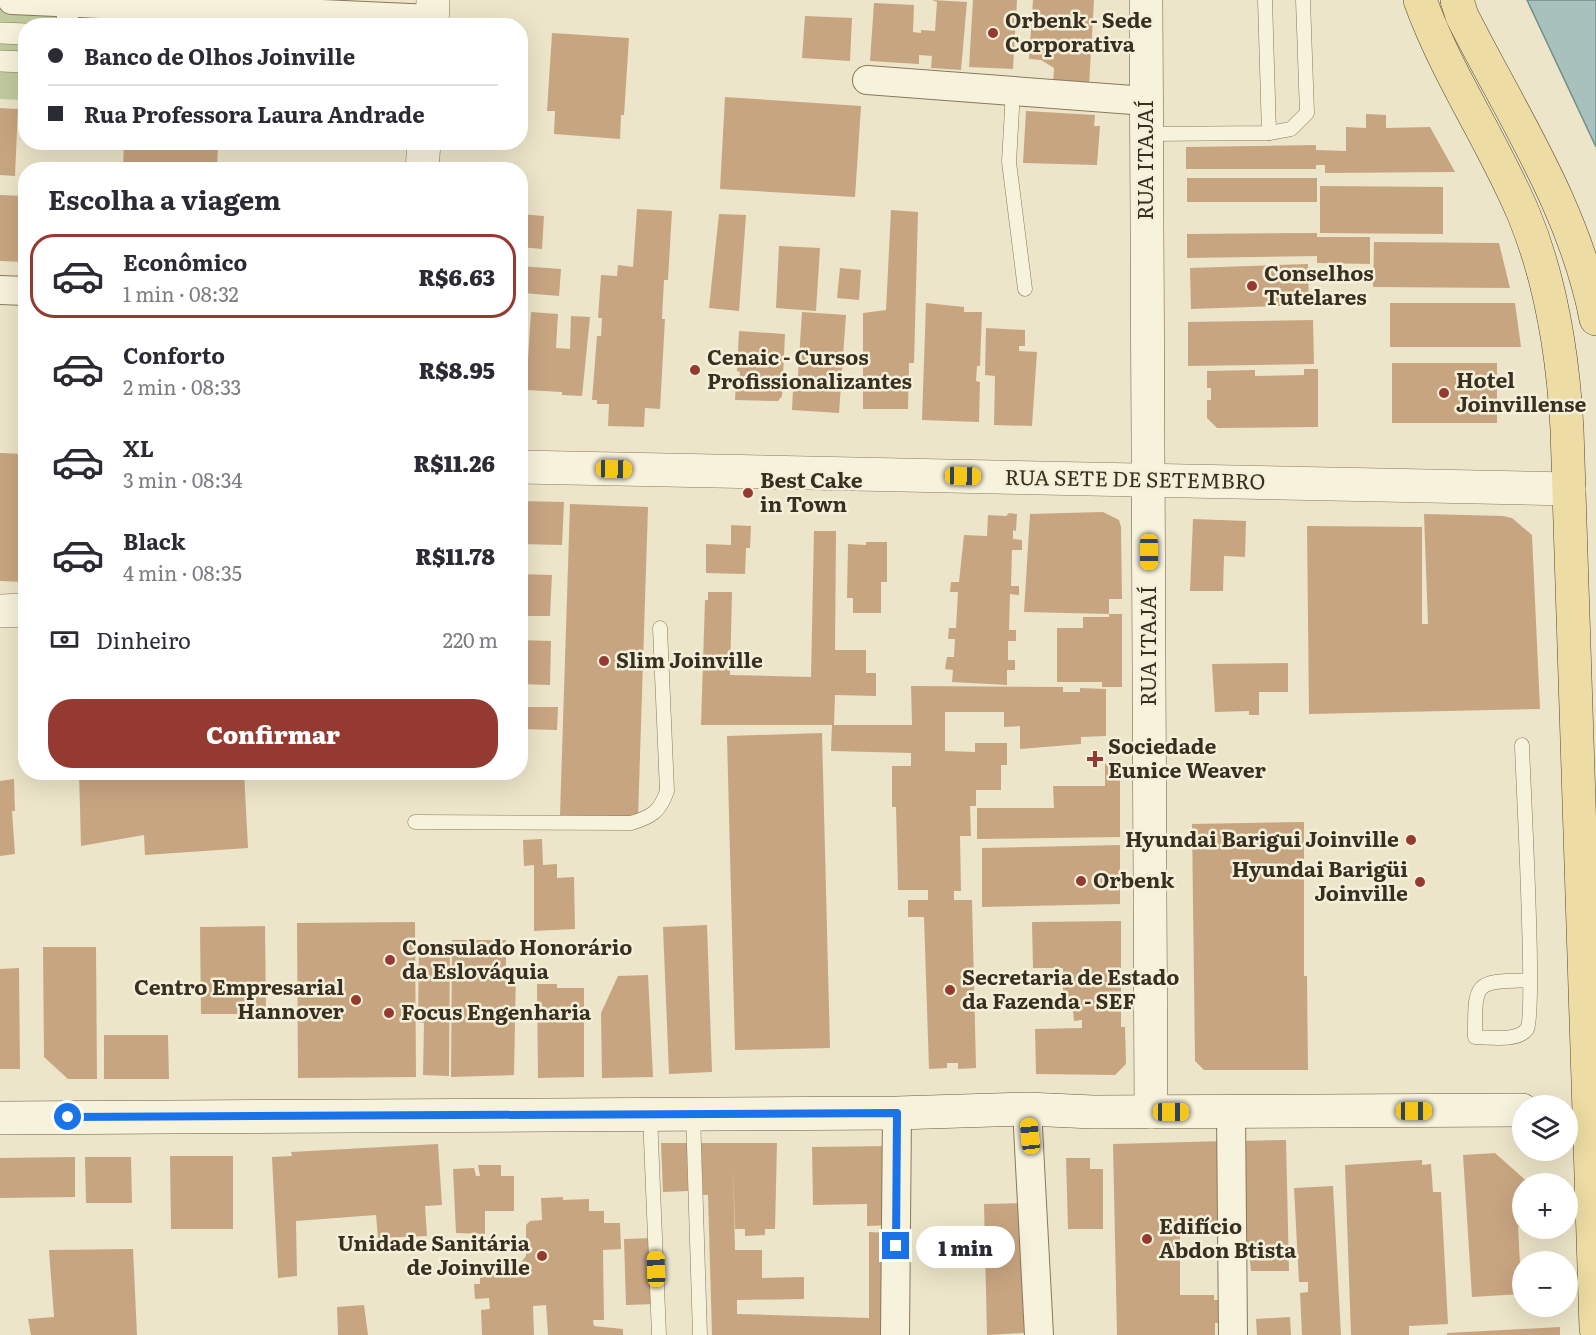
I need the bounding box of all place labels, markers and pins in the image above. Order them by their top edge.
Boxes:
place label: Orbenk - Sede Corporativa [1005,3,1152,58]
marker: Orbenk - Sede Corporativa [986,26,1000,40]
place label: Conselhos Tutelares [1264,256,1374,311]
marker: Conselhos Tutelares [1245,279,1259,293]
place label: Cenaic - Cursos Profissionalizantes [707,340,912,395]
marker: Cenaic - Cursos Profissionalizantes [688,363,702,377]
place label: Hotel Joinvillense [1456,363,1586,418]
marker: Hotel Joinvillense [1437,386,1451,400]
place label: Best Cake in Town [760,463,863,518]
marker: Best Cake in Town [741,486,755,500]
place label: Slim Joinville [616,643,763,674]
marker: Slim Joinville [597,654,611,668]
place label: Sociedade Eunice Weaver [1108,729,1267,784]
marker: Sociedade Eunice Weaver [1086,750,1104,768]
place label: Hyundai Barigui Joinville [1125,822,1399,853]
marker: Hyundai Barigui Joinville [1404,833,1418,847]
place label: Hyundai Barigüi Joinville [1232,852,1408,907]
place label: Orbenk [1093,863,1175,894]
marker: Orbenk [1074,874,1088,888]
marker: Hyundai Barigüi Joinville [1413,875,1427,889]
place label: Consulado Honorário da Eslováquia [402,930,632,985]
marker: Consulado Honorário da Eslováquia [383,953,397,967]
place label: Secretaria de Estado da Fazenda - SEF [962,960,1179,1015]
place label: Centro Empresarial Hannover [134,970,345,1025]
marker: Secretaria de Estado da Fazenda - SEF [943,983,957,997]
marker: Centro Empresarial Hannover [349,993,363,1007]
place label: Focus Engenharia [401,995,592,1026]
marker: Focus Engenharia [382,1006,396,1020]
place label: Edifício Abdon Btista [1159,1209,1297,1264]
place label: Unidade Sanitária de Joinville [338,1226,531,1281]
marker: Edifício Abdon Btista [1140,1232,1154,1246]
marker: Unidade Sanitária de Joinville [535,1249,549,1263]

